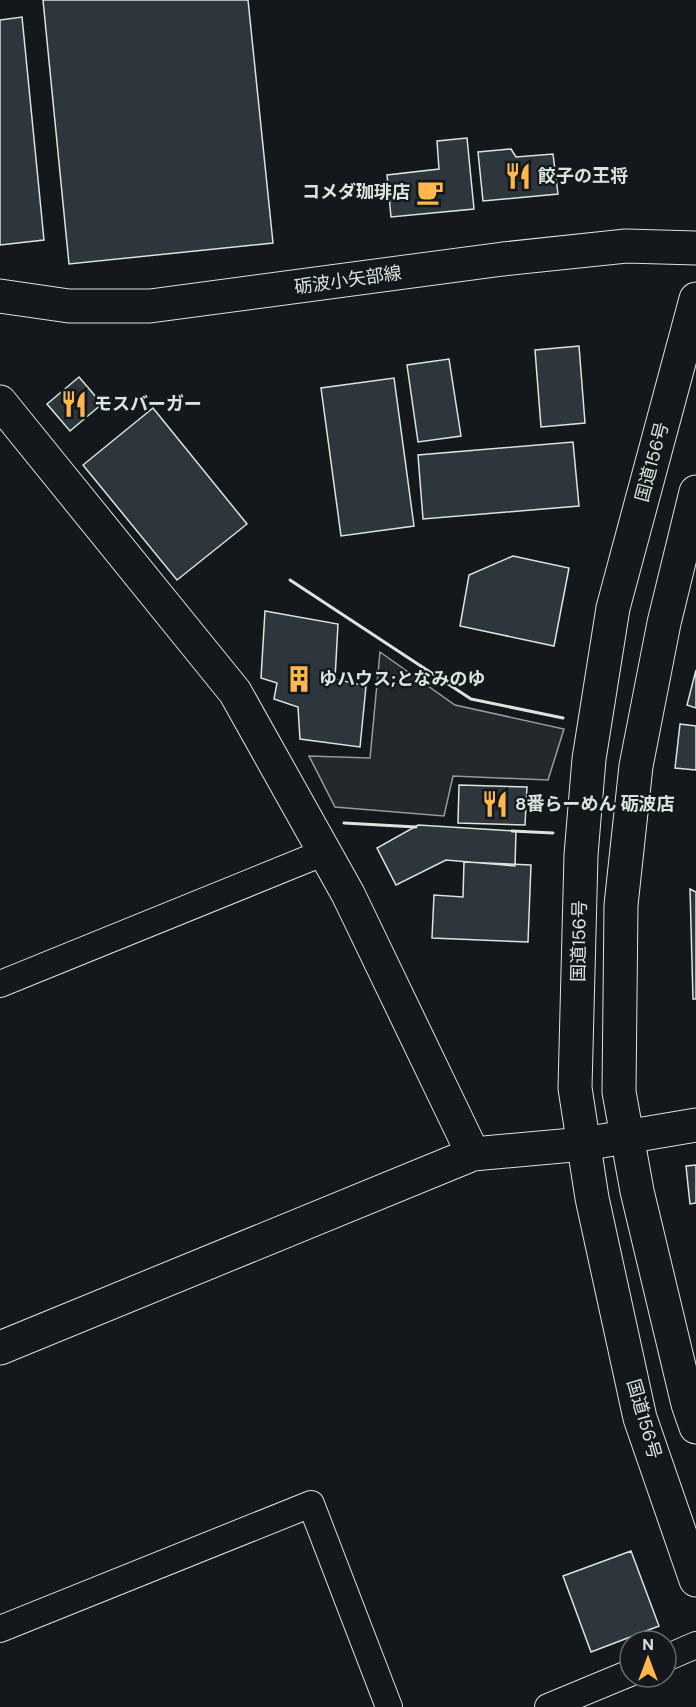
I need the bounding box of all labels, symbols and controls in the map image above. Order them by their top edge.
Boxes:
restaurant icon: 餃子の王将 [503,161,533,191]
place label: 餃子の王将 [537,164,628,188]
cafe icon: コメダ珈琲店 [415,177,445,207]
place label: コメダ珈琲店 [302,180,410,204]
street label: 砺波小矢部線 [293,261,403,299]
restaurant icon: モスバーガー [59,389,89,419]
place label: モスバーガー [94,392,202,416]
street label: 国道156号 [630,419,674,505]
building icon: ゆハウス;となみのゆ [284,664,314,694]
place label: ゆハウス;となみのゆ [319,667,485,691]
restaurant icon: 8番らーめん 砺波店 [480,789,510,819]
place label: 8番らーめん 砺波店 [515,792,675,816]
street label: 国道156号 [566,900,592,982]
street label: 国道156号 [621,1376,667,1462]
north arrow [618,1629,678,1689]
text: N [642,1634,654,1655]

